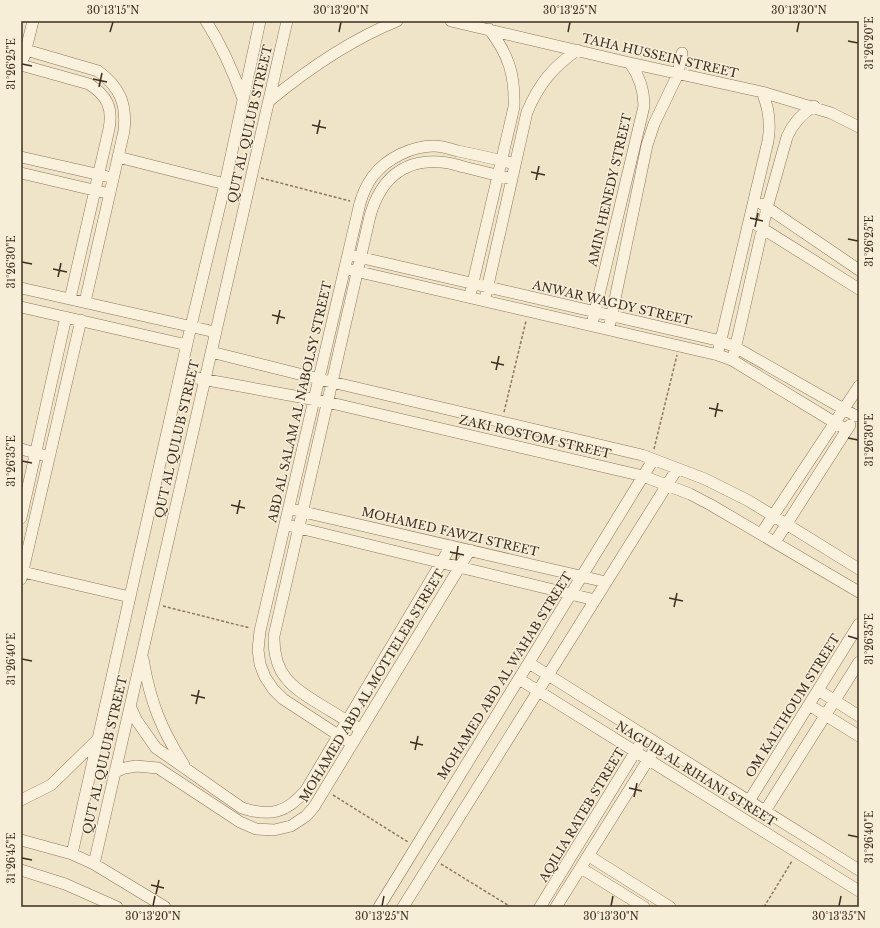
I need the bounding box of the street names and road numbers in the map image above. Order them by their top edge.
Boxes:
street label: TAHA HUSSEIN STREET [580,30,740,81]
street label: QUT AL QULUB STREET [224,43,275,204]
street label: AMIN HENEDY STREET [584,112,635,269]
street label: ANWAR WAGDY STREET [530,277,694,328]
street label: ABD AL SALAM AL NABOLSY STREET [264,279,335,525]
street label: QUT AL QULUB STREET [151,358,202,519]
street label: ZAKI ROSTOM STREET [458,412,613,461]
street label: MOHAMED FAWZI STREET [360,504,541,559]
street label: MOHAMED ABD AL MOTTELEB STREET [296,566,447,805]
street label: MOHAMED ABD AL WAHAB STREET [434,569,575,782]
street label: OM KALTHOUM STREET [742,631,843,780]
street label: QUT AL QULUB STREET [79,674,130,835]
street label: NAGUIB AL RIHANI STREET [613,718,780,830]
street label: AQILIA RATEB STREET [535,745,628,885]

